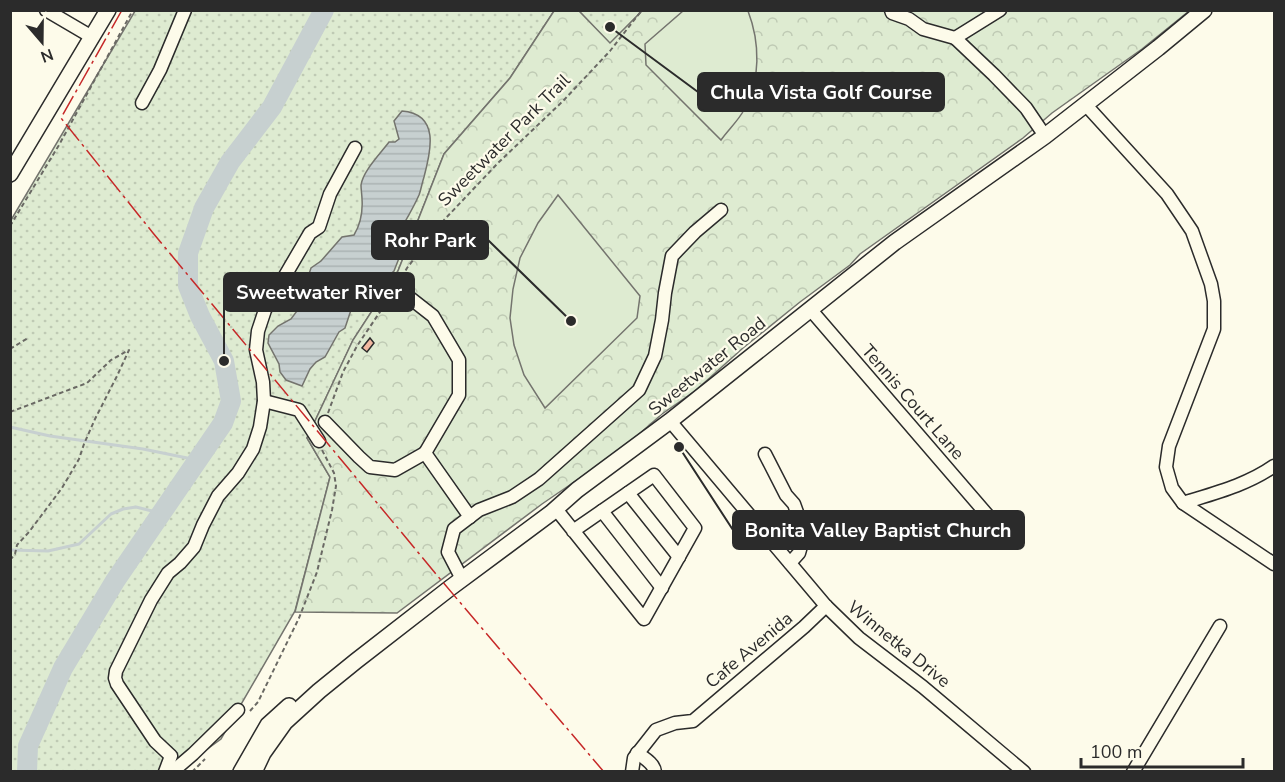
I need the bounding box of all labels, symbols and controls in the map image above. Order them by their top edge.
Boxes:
north arrow [12,12,72,72]
text: N [37,43,56,68]
street label: Sweetwater Park Trail [432,68,576,212]
callout: Chula Vista Golf Course [698,73,944,111]
text: Chula Vista Golf Course [710,79,932,106]
callout: Rohr Park [372,221,488,259]
text: Rohr Park [384,227,477,254]
callout: Sweetwater River [224,273,414,311]
text: Sweetwater River [236,279,402,306]
street label: Sweetwater Road [643,311,771,421]
street label: Tennis Court Lane [856,339,970,465]
callout: Bonita Valley Baptist Church [733,511,1024,549]
text: Bonita Valley Baptist Church [744,517,1012,544]
street label: Winnetka Drive [842,595,956,693]
street label: Cafe Avenida [700,606,798,694]
scale bar [1081,731,1243,769]
text: 100 m [1090,740,1142,764]

